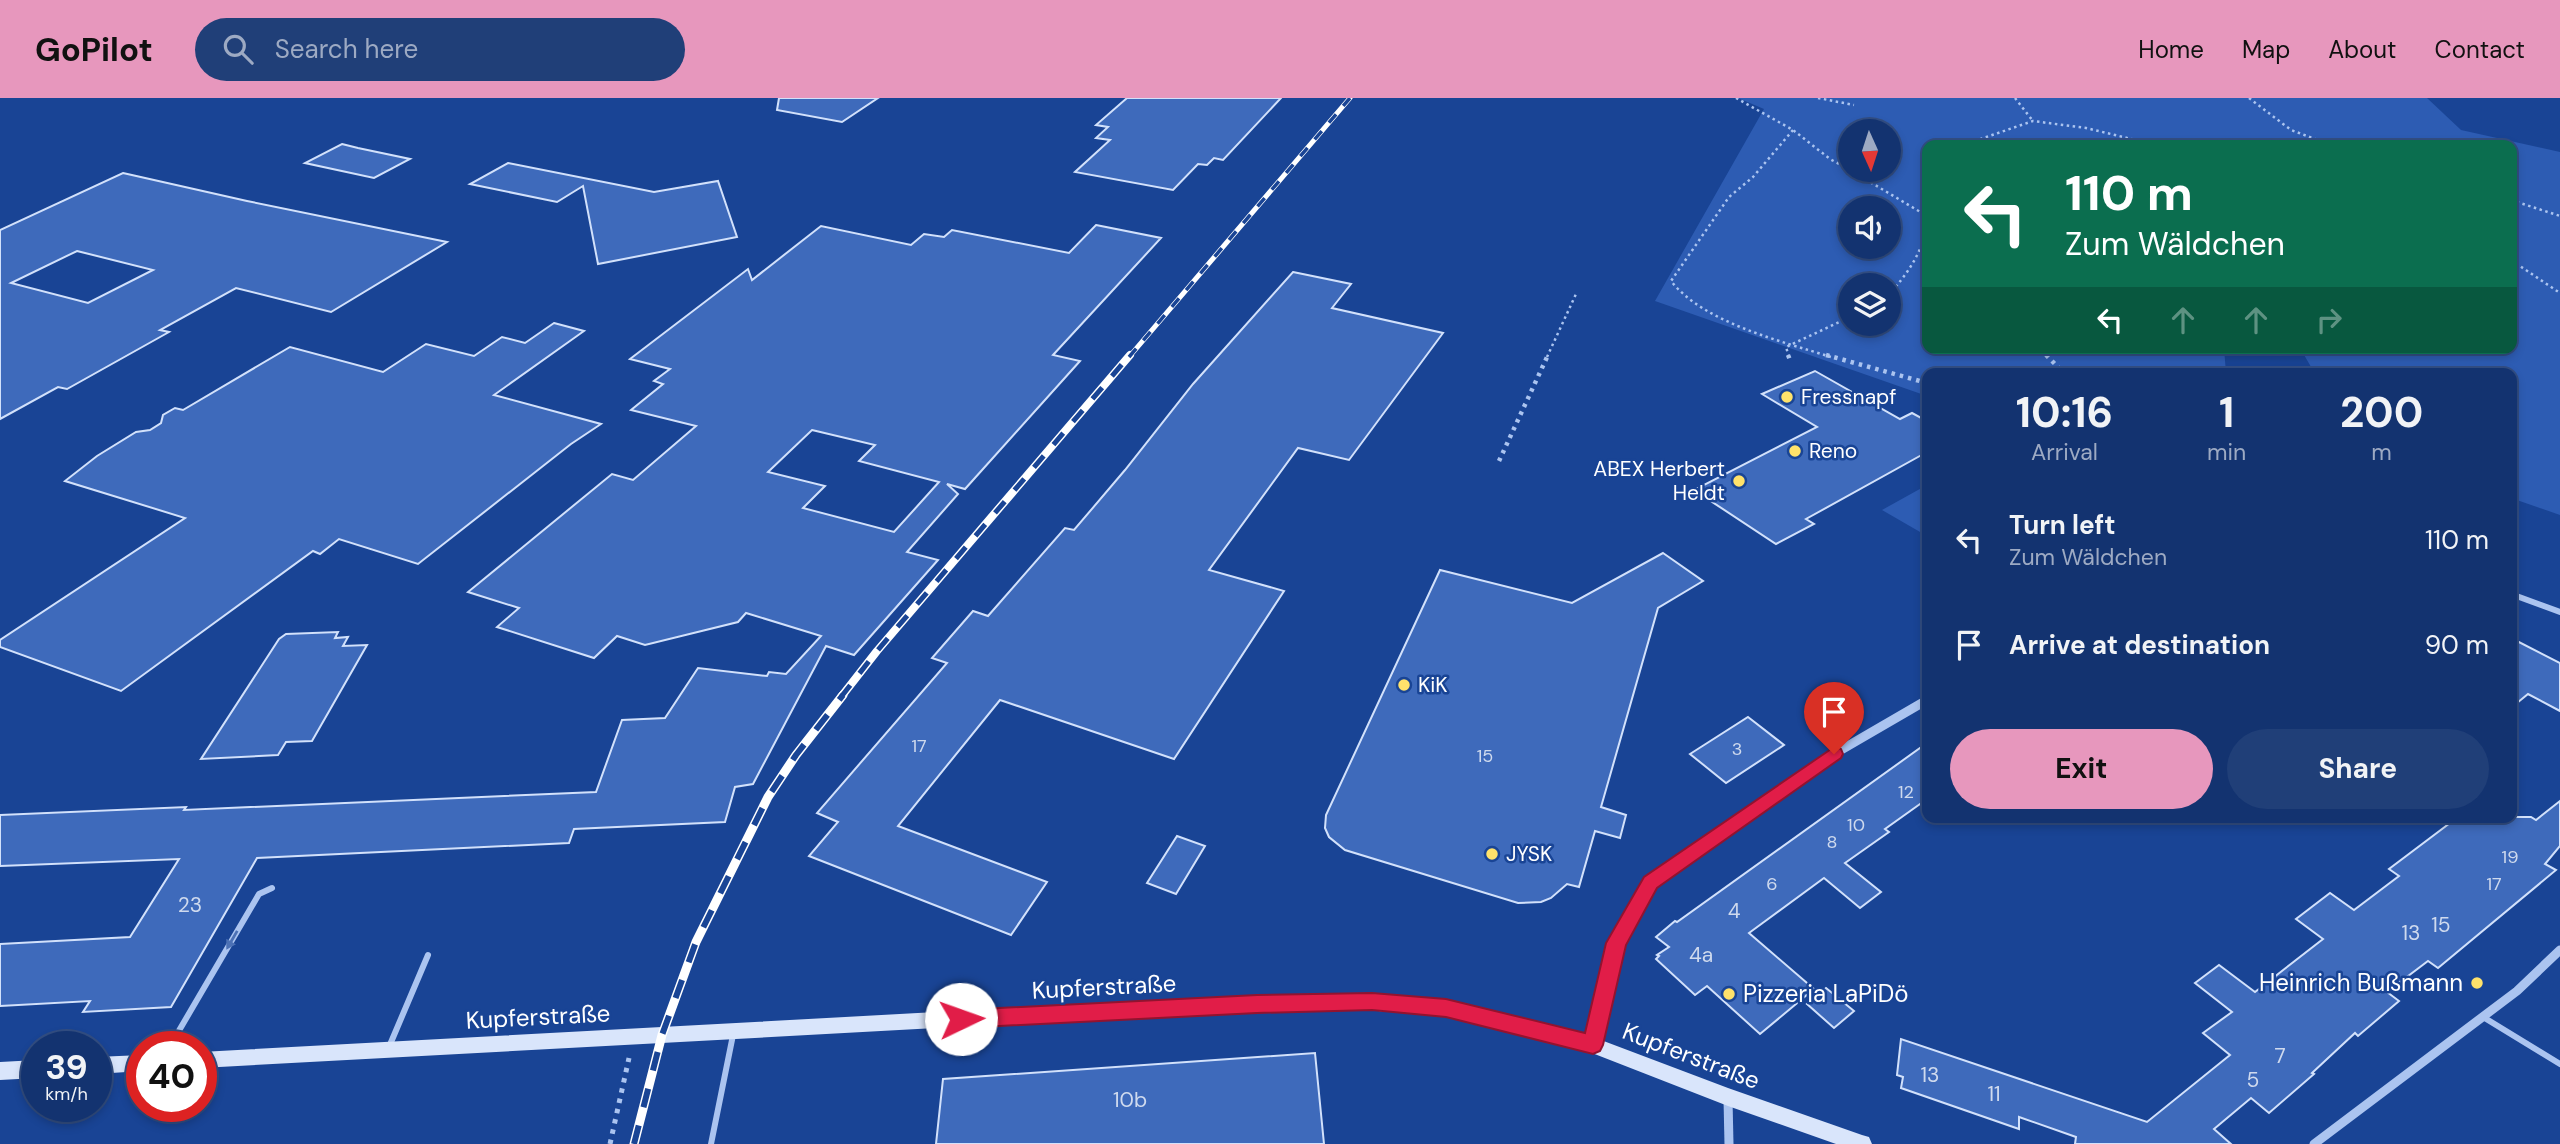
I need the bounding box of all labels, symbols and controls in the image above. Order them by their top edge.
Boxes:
search box [195,18,685,81]
text: GoPilot [35,28,153,71]
icon: search [219,30,257,68]
text: Search here [275,32,418,66]
text: Home [2138,34,2204,65]
text: Map [2242,34,2290,65]
text: About [2328,34,2397,65]
text: Contact [2435,34,2525,65]
north arrow [1838,119,1900,182]
map controls [1838,119,1901,336]
text: 110 m [2065,161,2193,225]
icon: left [1950,168,2041,259]
button: sound [1838,196,1901,259]
text: Zum Wäldchen [2065,223,2285,265]
button: layers [1838,273,1901,336]
icon: left [2091,301,2129,339]
icon: ahead [2164,301,2202,339]
icon: ahead [2237,301,2275,339]
icon: right [2310,301,2348,339]
place label: Fressnapf [1801,383,1896,411]
text: 10:16 [2016,385,2113,440]
text: 1 [2219,385,2234,440]
text: 200 [2340,385,2423,440]
marker: Fressnapf [1779,389,1795,405]
place label: Reno [1809,437,1857,465]
text: Arrival [2031,437,2098,467]
text: min [2207,437,2246,467]
text: m [2371,437,2392,467]
marker: Reno [1787,443,1803,459]
place label: ABEX Herbert Heldt [1593,455,1725,507]
marker: ABEX Herbert Heldt [1731,473,1747,489]
text: Turn left [2009,508,2116,542]
icon: left [1950,521,1988,559]
text: 110 m [2425,523,2489,557]
text: Zum Wäldchen [2009,542,2167,572]
icon: arrive [1950,626,1988,664]
text: Arrive at destination [2009,628,2270,662]
text: 90 m [2425,628,2489,662]
place label: KiK [1418,671,1448,699]
marker: KiK [1396,677,1412,693]
pin [1804,682,1864,754]
icon: arrive [1815,693,1853,731]
button: Exit [1950,729,2213,809]
button: Share [2227,729,2489,809]
house number: 17 [911,734,927,758]
house number: 3 [1732,737,1742,761]
house number: 15 [1477,744,1493,768]
house number: 12 [1898,780,1914,804]
house number: 10 [1847,813,1865,837]
house number: 8 [1827,830,1837,854]
place label: JYSK [1506,840,1552,868]
house number: 19 [2502,845,2518,869]
marker: JYSK [1484,846,1500,862]
house number: 6 [1766,872,1778,896]
house number: 17 [2486,872,2502,896]
house number: 23 [178,891,202,919]
house number: 4 [1728,897,1741,925]
house number: 15 [2431,911,2451,939]
house number: 13 [2402,919,2420,947]
one-way arrow [226,931,238,950]
house number: 4a [1689,941,1713,969]
street label: Kupferstraße [1031,967,1177,1006]
place label: Heinrich Bußmann [2259,967,2463,998]
marker: Heinrich Bußmann [2469,975,2485,991]
place label: Pizzeria LaPiDö [1743,978,1909,1009]
position arrow [924,982,998,1056]
marker: Pizzeria LaPiDö [1721,986,1737,1002]
street label: Kupferstraße [465,997,611,1036]
street label: Kupferstraße [1618,1015,1764,1096]
speed limit sign: 40 [126,1031,217,1122]
house number: 7 [2274,1042,2286,1070]
text: 39 [45,1044,88,1090]
house number: 13 [1921,1061,1939,1089]
house number: 5 [2247,1066,2259,1094]
house number: 11 [1987,1080,2001,1108]
text: km/h [45,1082,88,1106]
house number: 10b [1113,1086,1147,1114]

